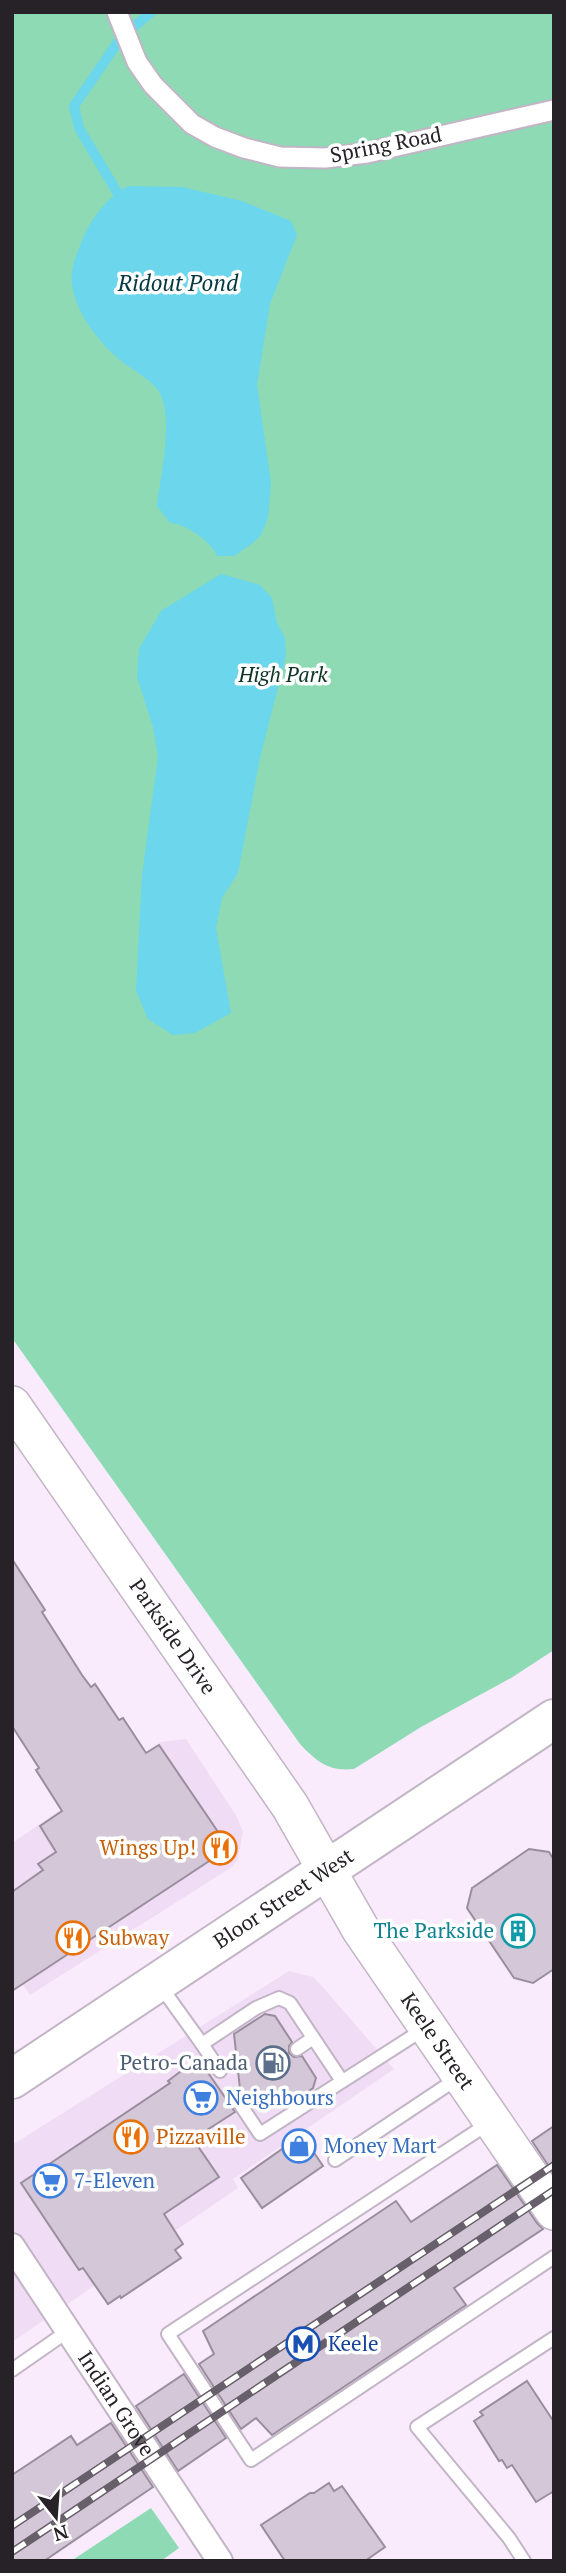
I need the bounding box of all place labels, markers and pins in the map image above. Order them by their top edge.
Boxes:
restaurant icon: Wings Up! [201,1829,239,1867]
place label: Wings Up! [99,1833,196,1861]
building icon: The Parkside [499,1912,537,1950]
place label: The Parkside [373,1916,494,1944]
restaurant icon: Subway [54,1919,92,1957]
place label: Subway [98,1923,169,1951]
fuel station icon: Petro-Canada [254,2044,292,2082]
place label: Petro-Canada [120,2048,248,2076]
supermarket icon: Neighbours [182,2079,220,2117]
place label: Neighbours [226,2083,334,2111]
restaurant icon: Pizzaville [112,2118,150,2156]
place label: Pizzaville [156,2122,246,2150]
shop icon: Money Mart [280,2127,318,2165]
place label: Money Mart [324,2131,437,2159]
supermarket icon: 7-Eleven [31,2162,69,2200]
place label: 7-Eleven [74,2166,156,2194]
metro station icon: Keele [284,2325,322,2363]
place label: Keele [328,2329,379,2357]

